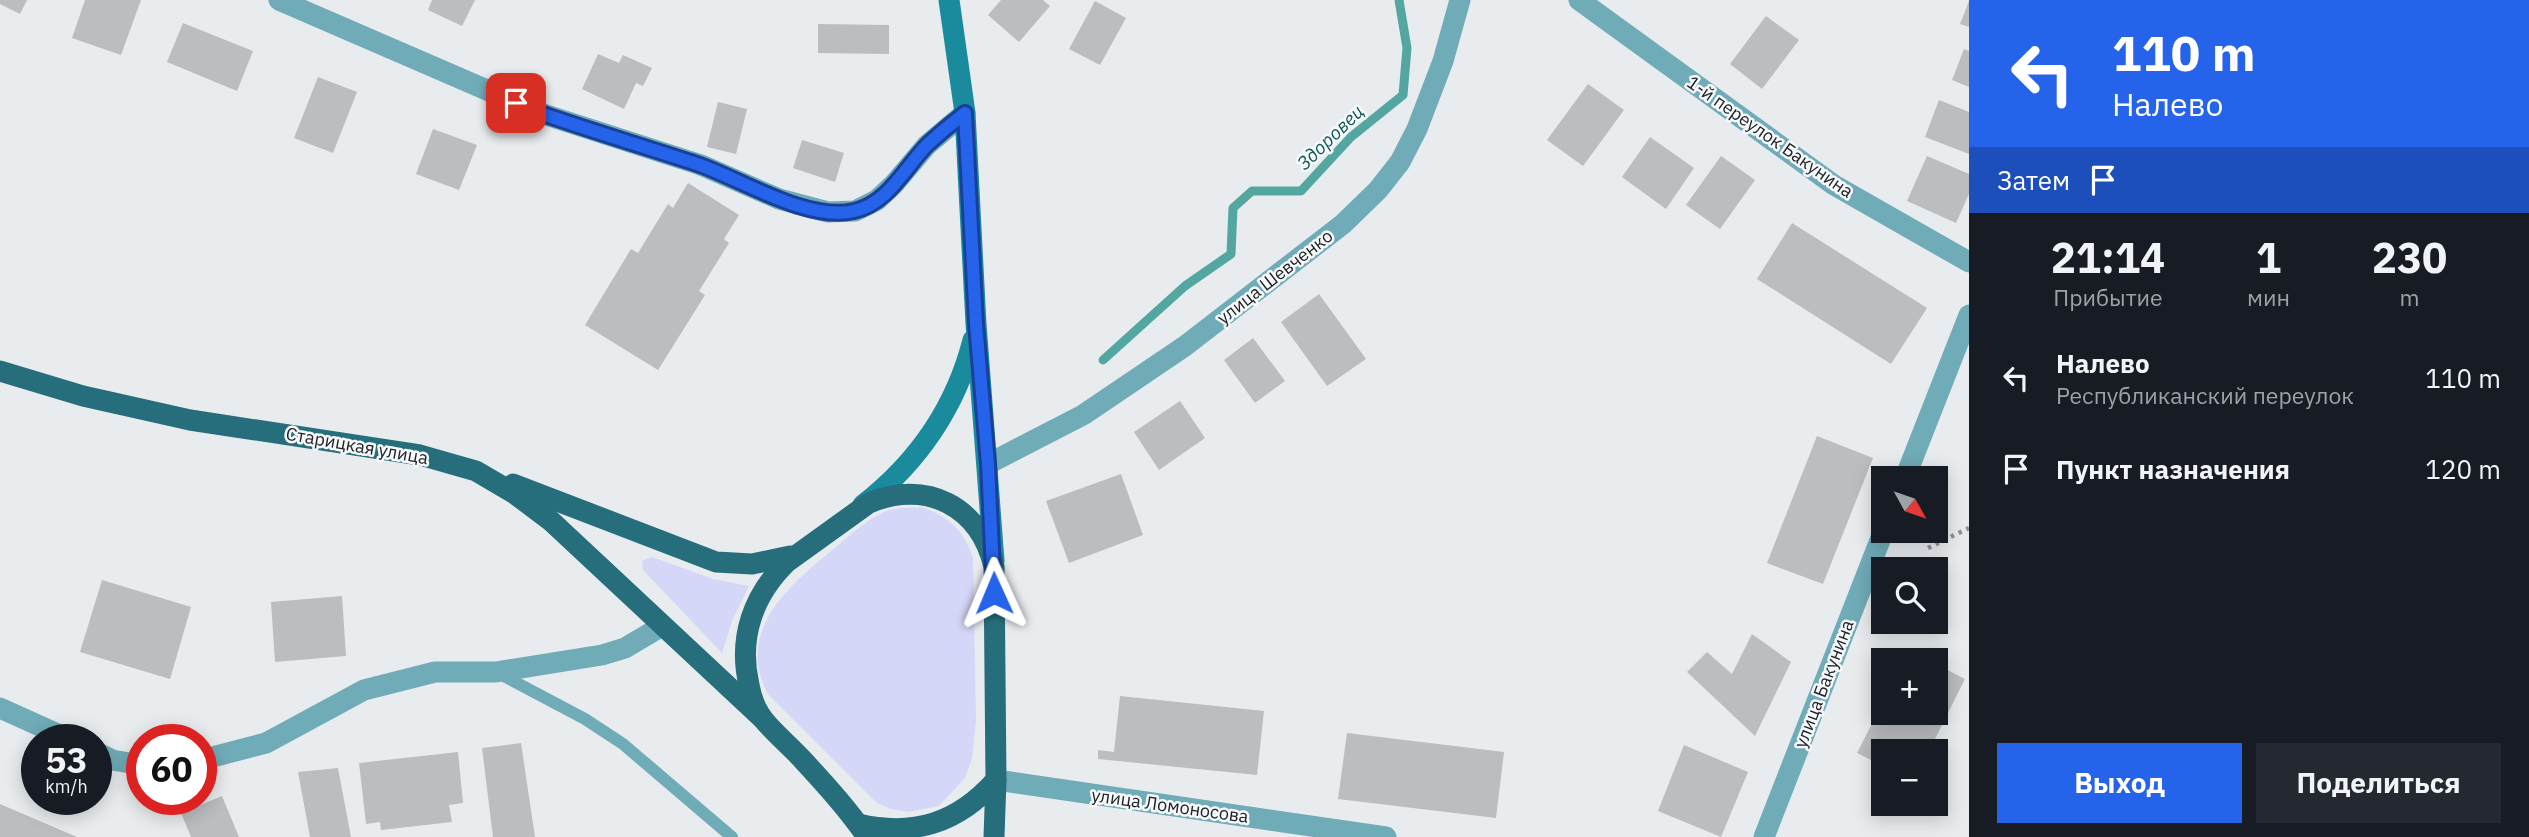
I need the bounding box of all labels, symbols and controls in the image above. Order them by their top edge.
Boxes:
text: 110 m [2112,21,2256,84]
icon: left [1997,28,2088,119]
street label: 1-й переулок Бакунина [1683,70,1858,203]
pin [486,73,546,133]
text: Налево [2112,83,2223,125]
icon: arrive [497,84,535,122]
water label: Здоровец [1292,99,1368,175]
icon: arrive [2084,161,2122,199]
text: Затем [1997,163,2070,197]
street label: улица Шевченко [1212,224,1337,329]
text: 21:14 [2051,230,2165,285]
text: 1 [2256,230,2281,285]
text: 230 [2372,230,2447,285]
text: Прибытие [2053,282,2163,312]
text: мин [2247,282,2290,312]
text: m [2399,282,2420,312]
text: Налево [2056,346,2150,380]
icon: left [1997,359,2035,397]
text: 110 m [2425,361,2501,395]
text: Республиканский переулок [2056,380,2354,410]
street label: Старицкая улица [284,422,430,469]
icon: arrive [1997,450,2035,488]
text: Пункт назначения [2056,452,2290,486]
text: 120 m [2425,452,2501,486]
north arrow [1871,466,1948,542]
map controls [1871,466,1948,816]
position arrow [957,556,1031,630]
button: search [1871,557,1948,634]
street label: улица Бакунина [1789,616,1859,751]
button: + [1871,648,1948,725]
speed limit sign: 60 [126,724,217,815]
text: 53 [45,737,88,783]
button: − [1871,739,1948,816]
button: Выход [1997,743,2242,823]
button: Поделиться [2256,743,2501,823]
text: km/h [45,775,88,798]
street label: улица Ломоносова [1090,783,1250,828]

